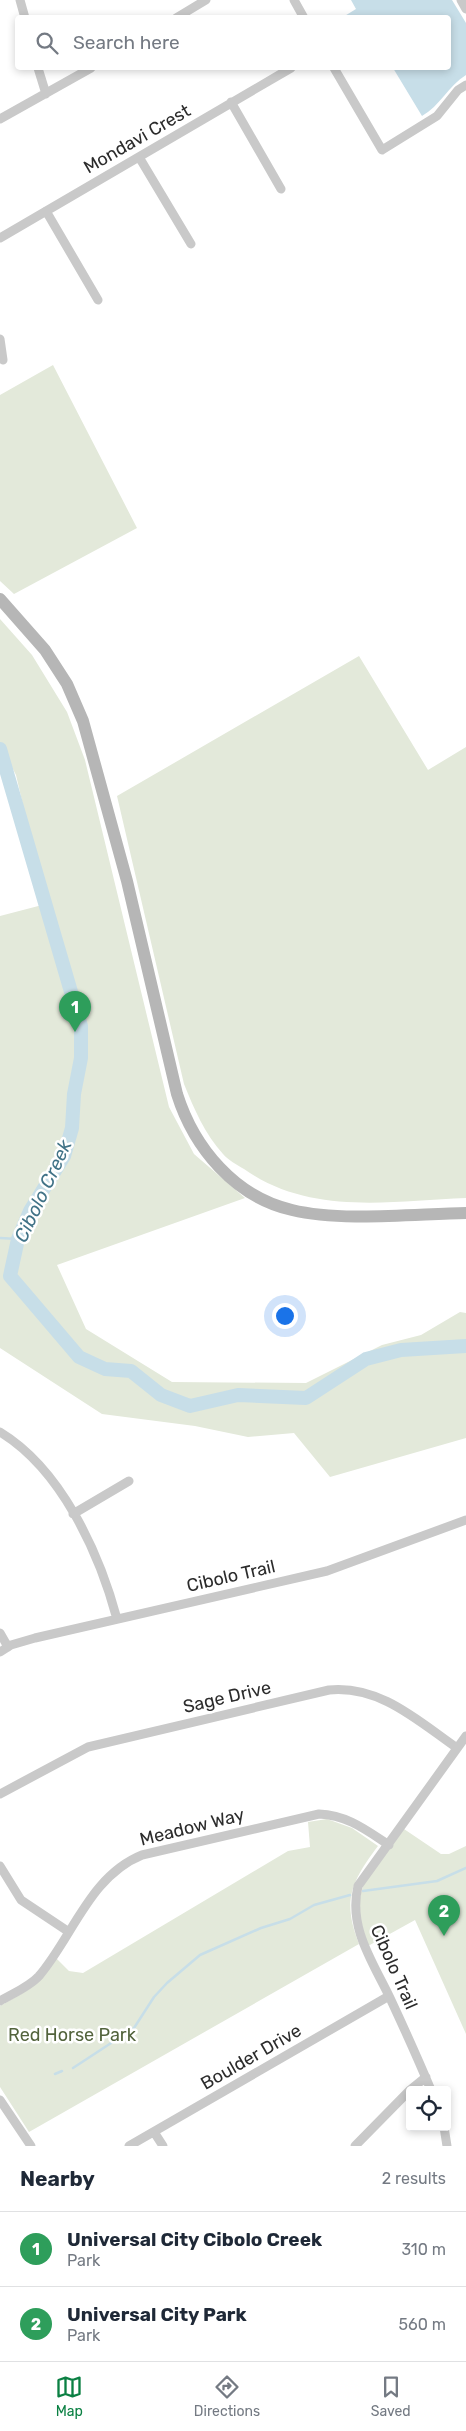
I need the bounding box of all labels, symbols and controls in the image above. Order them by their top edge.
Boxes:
search box [15,15,451,70]
icon: search [33,29,61,57]
text: Search here [73,31,180,54]
street label: Mondavi Crest [80,100,194,178]
pin: 1 [59,991,91,1032]
water label: Cibolo Creek [9,1136,77,1246]
your location [272,1303,298,1329]
street label: Cibolo Trail [184,1555,278,1597]
street label: Sage Drive [181,1676,273,1718]
street label: Meadow Way [137,1803,247,1851]
pin: 2 [428,1895,460,1936]
street label: Cibolo Trail [366,1921,422,2013]
street label: Boulder Drive [197,2019,305,2095]
park label: Red Horse Park [8,2024,137,2046]
map controls [406,2086,451,2131]
button: locate [406,2086,451,2131]
text: Nearby [20,2166,95,2191]
text: 2 results [382,2169,446,2188]
text: Universal City Cibolo Creek [67,2228,322,2251]
text: 1 [32,2240,40,2259]
text: 310 m [402,2240,446,2259]
text: Park [67,2251,100,2270]
text: Universal City Park [67,2303,247,2326]
text: 2 [31,2315,41,2334]
text: 560 m [399,2315,446,2334]
text: Park [67,2326,100,2345]
tab: Map [55,2373,83,2420]
tab: Directions [194,2373,260,2420]
tab: Saved [371,2373,411,2420]

